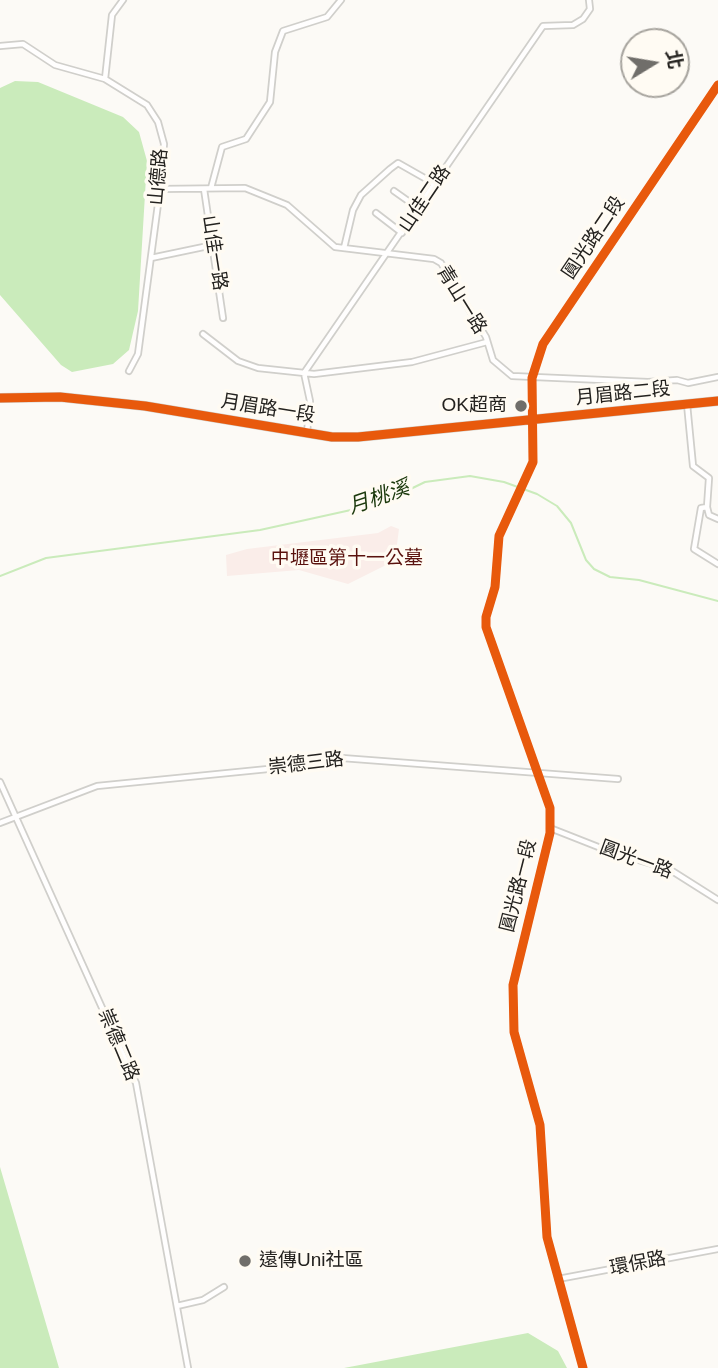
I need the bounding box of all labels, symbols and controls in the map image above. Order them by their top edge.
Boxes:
north arrow [620,28,690,98]
text: 北 [662,48,686,71]
street label: 山德路 [145,148,173,206]
street label: 山佳二路 [394,161,456,237]
street label: 圓光路二段 [558,192,630,284]
street label: 山佳一路 [197,214,231,292]
street label: 青山一路 [431,262,491,338]
street label: 月眉路二段 [575,378,671,410]
street label: 月眉路一段 [219,390,317,428]
place label: OK超商 [442,395,507,417]
marker: OK超商 [513,398,529,414]
water label: 月桃溪 [345,476,413,520]
park label: 中壢區第十一公墓 [271,548,423,570]
street label: 崇德三路 [267,748,345,780]
street label: 圓光一路 [596,836,676,884]
street label: 圓光路一段 [496,837,542,935]
street label: 崇德二路 [93,1006,143,1084]
street label: 環保路 [608,1247,668,1281]
place label: 遠傳Uni社區 [259,1250,364,1272]
marker: 遠傳Uni社區 [237,1253,253,1269]

